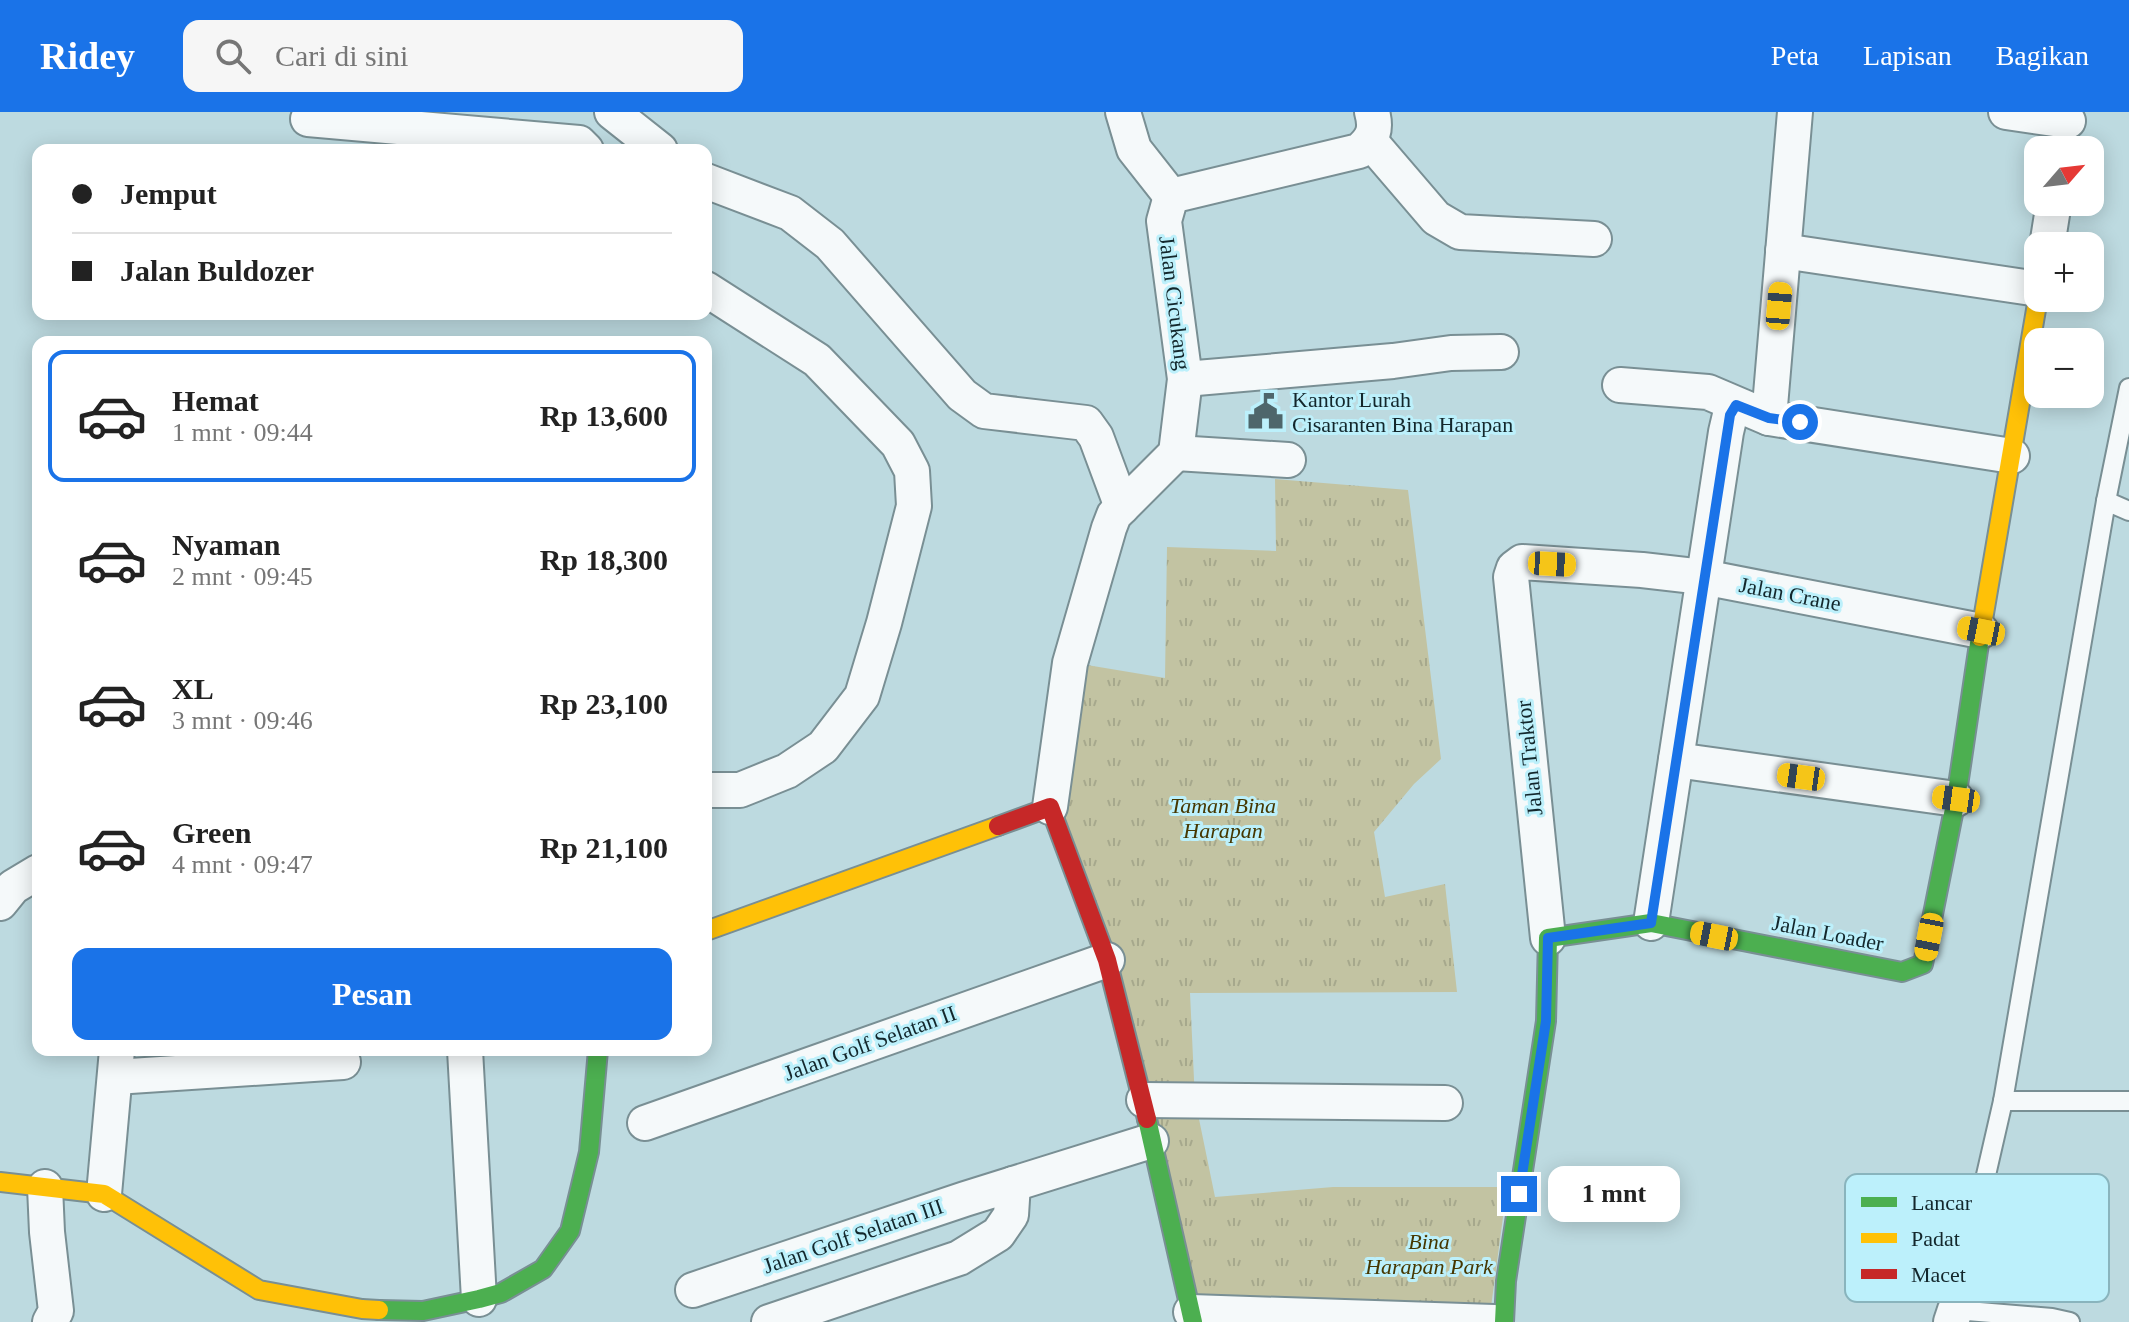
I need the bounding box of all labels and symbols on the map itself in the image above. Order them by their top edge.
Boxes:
north arrow [2024,136,2104,216]
street label: Jalan Cicukang [1154,234,1196,372]
car [1765,281,1793,331]
place label: Kantor Lurah Cisaranten Bina Harapan [1292,387,1513,437]
public building icon: Kantor Lurah Cisaranten Bina Harapan [1247,393,1285,431]
route start [1782,404,1818,440]
car [1527,551,1577,577]
street label: Jalan Crane [1737,572,1843,616]
car [1955,615,2007,647]
street label: Jalan Traktor [1510,699,1547,817]
car [1776,762,1826,792]
car [1931,784,1981,814]
park label: Taman Bina Harapan [1170,793,1276,843]
street label: Jalan Loader [1770,910,1887,956]
car [1913,911,1945,963]
car [1688,920,1740,952]
street label: Jalan Golf Selatan II [780,1000,960,1086]
callout: 1 mnt [1547,1166,1679,1222]
legend [1845,1174,2109,1302]
route end [1501,1176,1537,1212]
text: Lancar [1911,1190,1973,1215]
street label: Jalan Golf Selatan III [760,1193,946,1279]
text: Padat [1911,1226,1960,1251]
park label: Bina Harapan Park [1364,1229,1494,1279]
text: Macet [1911,1262,1966,1287]

